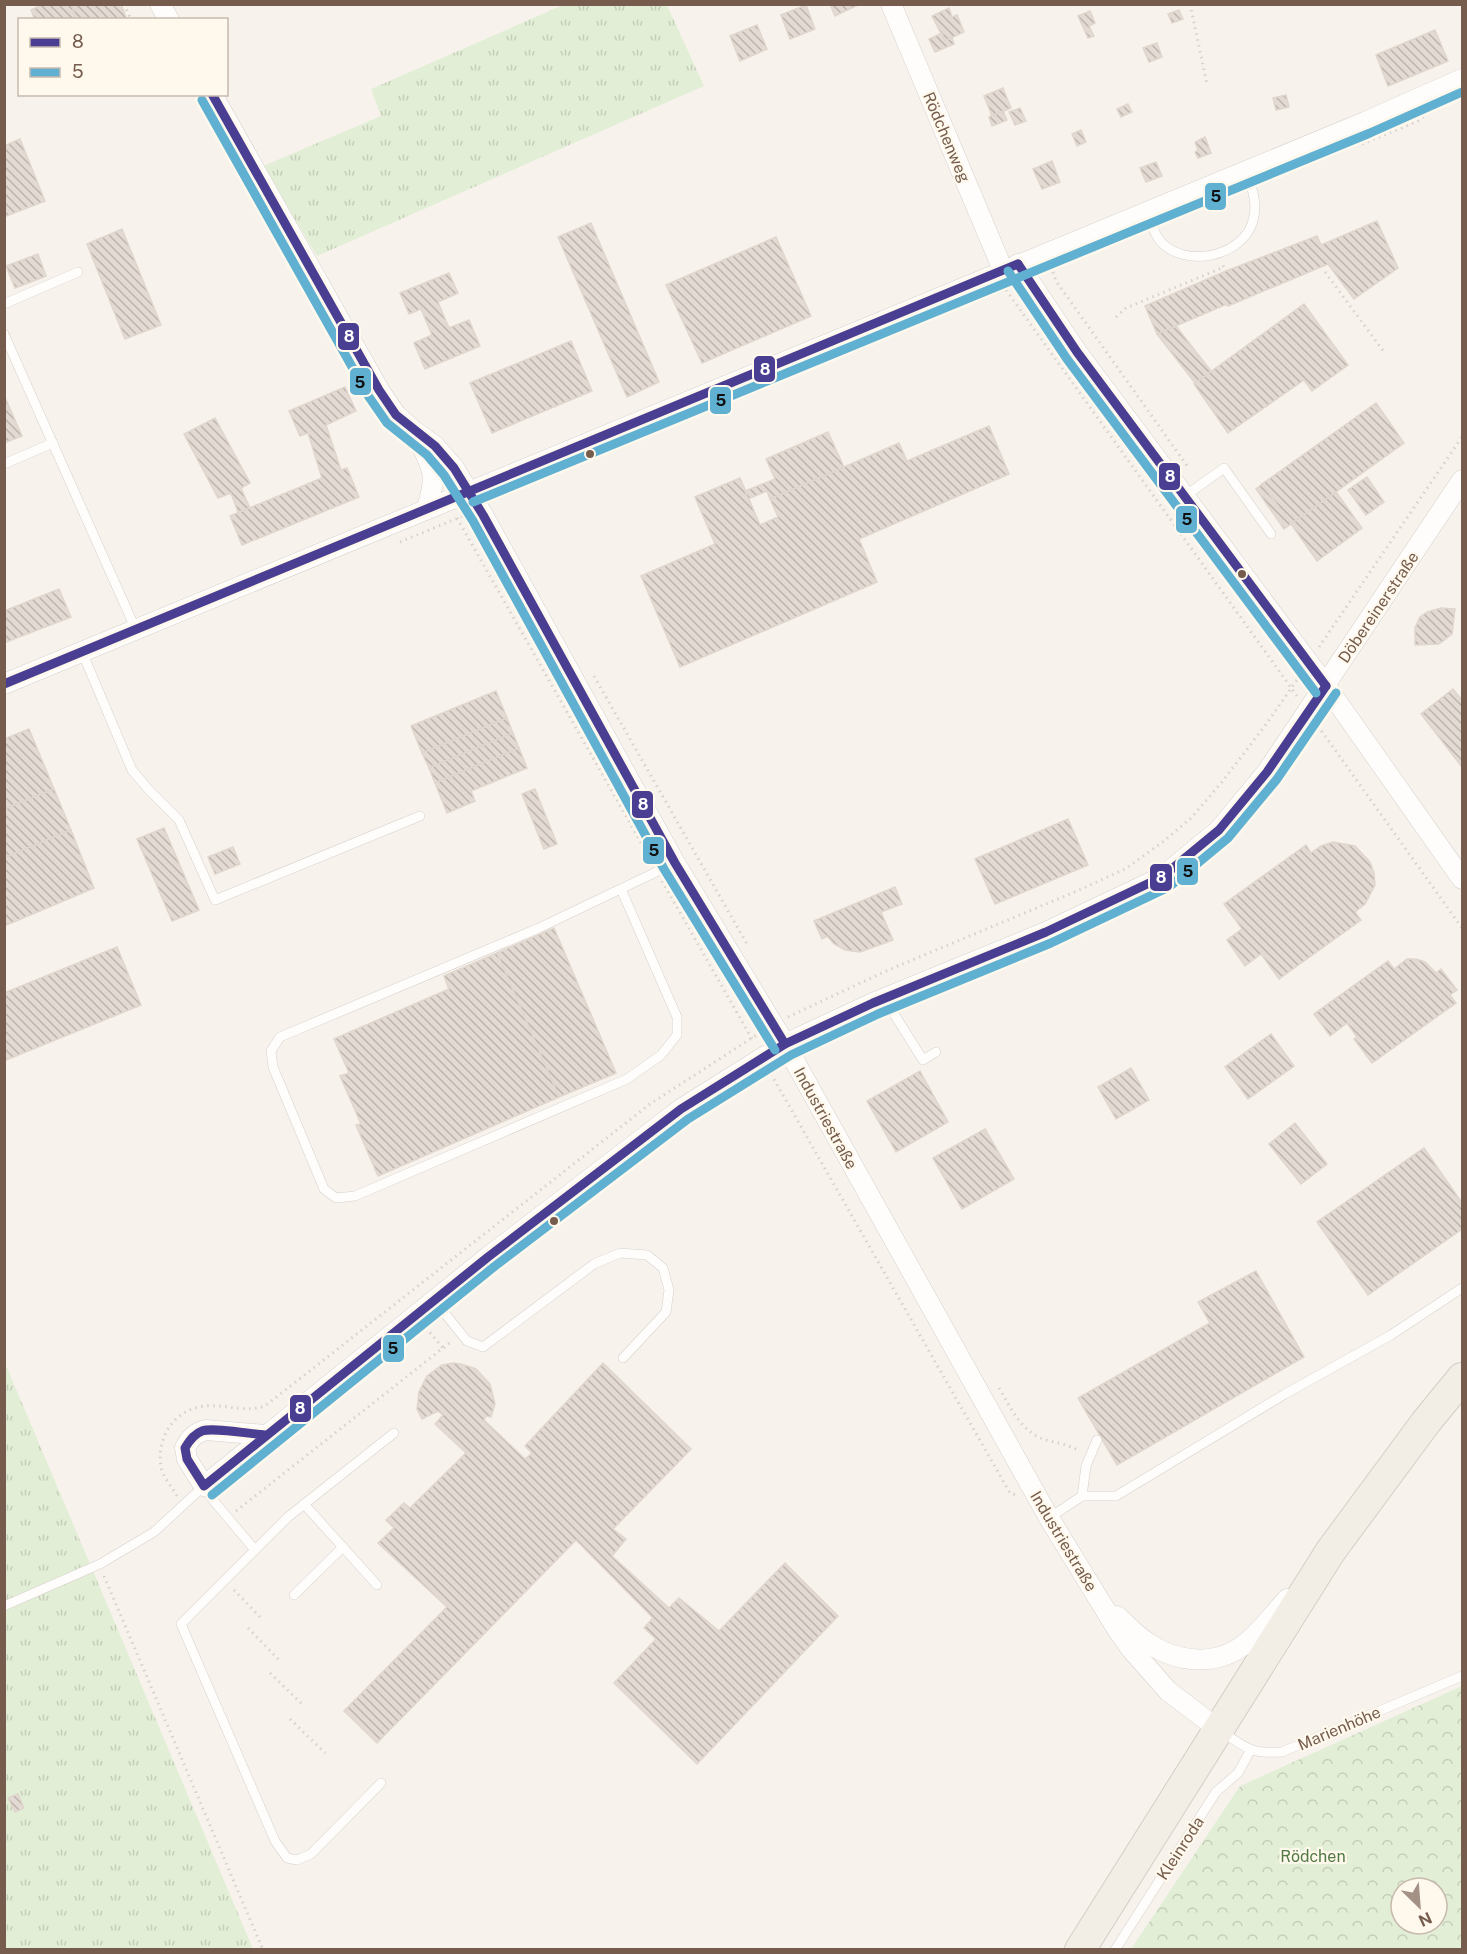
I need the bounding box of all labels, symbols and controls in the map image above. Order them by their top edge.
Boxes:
legend [18,18,228,96]
text: 8 [72,31,84,52]
text: 5 [72,61,84,82]
street label: Rödchenweg [919,89,974,185]
line badge: 5 [1204,182,1227,211]
text: 5 [1211,187,1222,206]
line badge: 8 [337,322,360,351]
text: 8 [344,327,355,346]
line badge: 8 [753,355,776,383]
text: 8 [760,360,771,379]
line badge: 5 [349,367,372,396]
text: 5 [355,373,366,392]
line badge: 5 [709,386,732,415]
text: 5 [716,391,727,410]
unlabelled marker [584,448,596,460]
line badge: 8 [1158,462,1181,491]
text: 8 [1165,467,1176,486]
line badge: 5 [1175,505,1198,534]
text: 5 [1182,510,1193,529]
street label: Döbereinerstraße [1334,548,1423,666]
unlabelled marker [1236,568,1248,580]
line badge: 8 [631,790,654,819]
text: 8 [638,795,649,814]
line badge: 5 [642,836,665,865]
text: 5 [649,841,660,860]
line badge: 5 [1176,857,1199,886]
text: 5 [1183,862,1194,881]
line badge: 8 [1149,863,1173,892]
text: 8 [1156,868,1167,887]
street label: Industriestraße [790,1064,861,1172]
unlabelled marker [548,1215,560,1227]
line badge: 5 [382,1334,405,1363]
text: 5 [388,1339,399,1358]
line badge: 8 [289,1394,312,1423]
text: 8 [295,1399,306,1418]
street label: Industriestraße [1026,1488,1101,1595]
street label: Marienhöhe [1295,1703,1383,1754]
street label: Kleinroda [1153,1813,1208,1883]
park label: Rödchen [1280,1847,1346,1866]
north arrow [1389,1876,1449,1936]
text: N [1415,1908,1435,1930]

